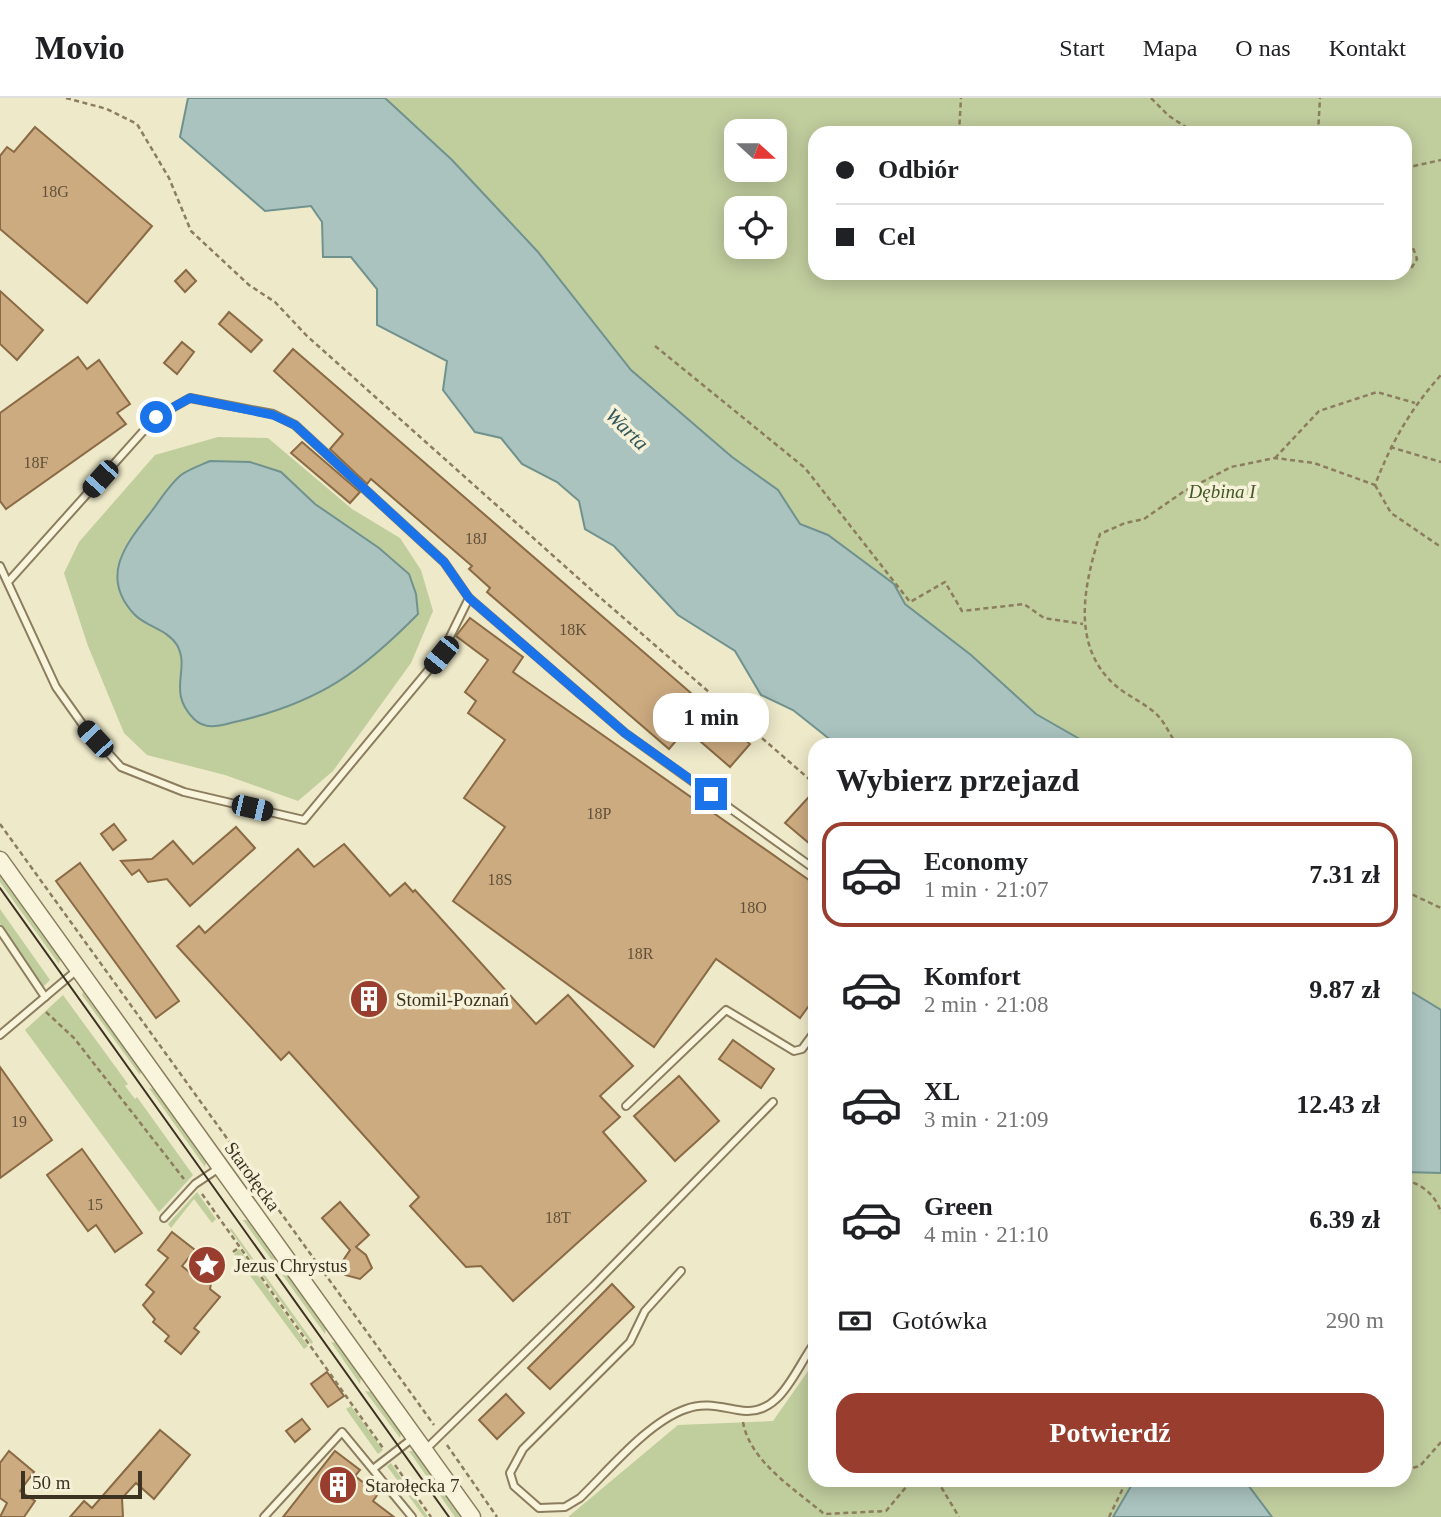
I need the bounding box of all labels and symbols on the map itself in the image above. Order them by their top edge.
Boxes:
north arrow [724,119,788,182]
house number: 18G [41,183,69,200]
route start [140,401,172,433]
water label: Warta [600,403,654,455]
house number: 18F [24,454,49,471]
car [79,456,122,502]
park label: Dębina I [1187,481,1257,502]
house number: 18J [465,530,487,547]
house number: 18K [559,621,587,638]
car [420,632,463,678]
callout: 1 min [653,692,769,742]
car [73,716,118,762]
route end [695,778,727,810]
car [230,793,275,823]
house number: 18P [587,805,612,822]
house number: 18S [488,871,512,888]
house number: 18O [739,899,767,916]
house number: 18R [627,945,654,962]
building icon: Stomil-Poznań [348,978,390,1020]
place label: Stomil-Poznań [396,989,509,1010]
house number: 19 [11,1113,27,1130]
street label: Starołęcka [221,1138,285,1215]
house number: 15 [87,1196,103,1213]
house number: 18T [545,1209,571,1226]
place icon: Jezus Chrystus [186,1244,228,1286]
place label: Jezus Chrystus [234,1255,347,1276]
building icon: Starołęcka 7 [317,1464,359,1506]
scale bar [21,1468,142,1500]
place label: Starołęcka 7 [365,1475,459,1496]

